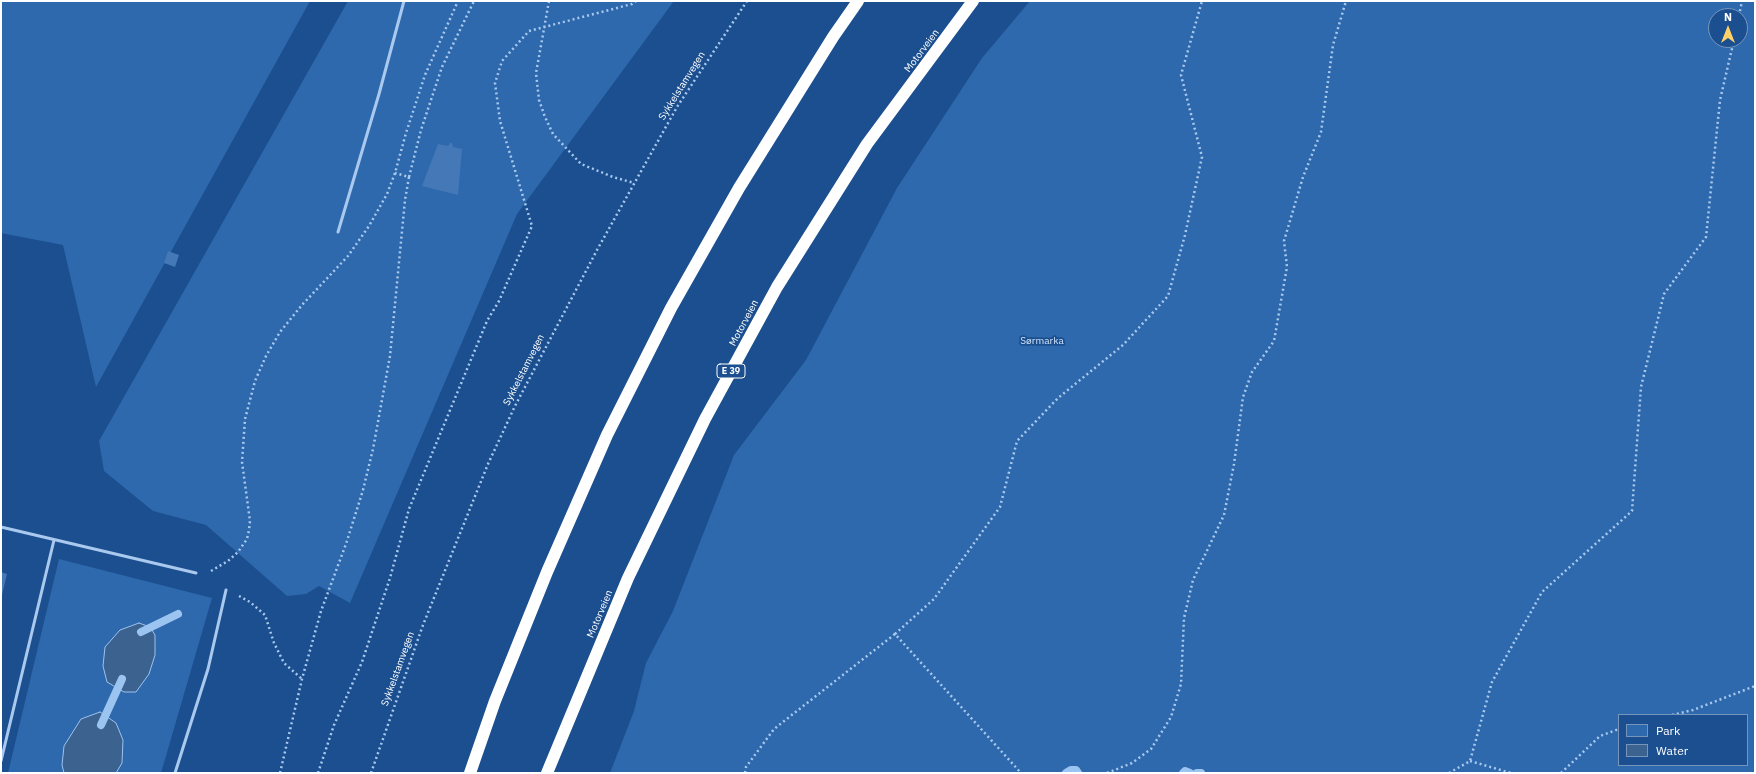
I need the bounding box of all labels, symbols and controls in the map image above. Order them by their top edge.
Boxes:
north arrow [1708,8,1748,48]
text: N [1724,10,1732,24]
street label: Motorveien [902,27,942,75]
street label: Sykkelstamvegen [656,50,708,122]
street label: Motorveien [727,298,761,348]
street label: Sykkelstamvegen [501,332,547,408]
park label: Sørmarka [1020,335,1064,347]
road number: E 39 [717,364,745,378]
street label: Motorveien [585,588,615,640]
street label: Sykkelstamvegen [379,630,417,708]
legend [1618,714,1748,766]
text: Park [1656,723,1680,738]
text: Water [1656,743,1688,758]

